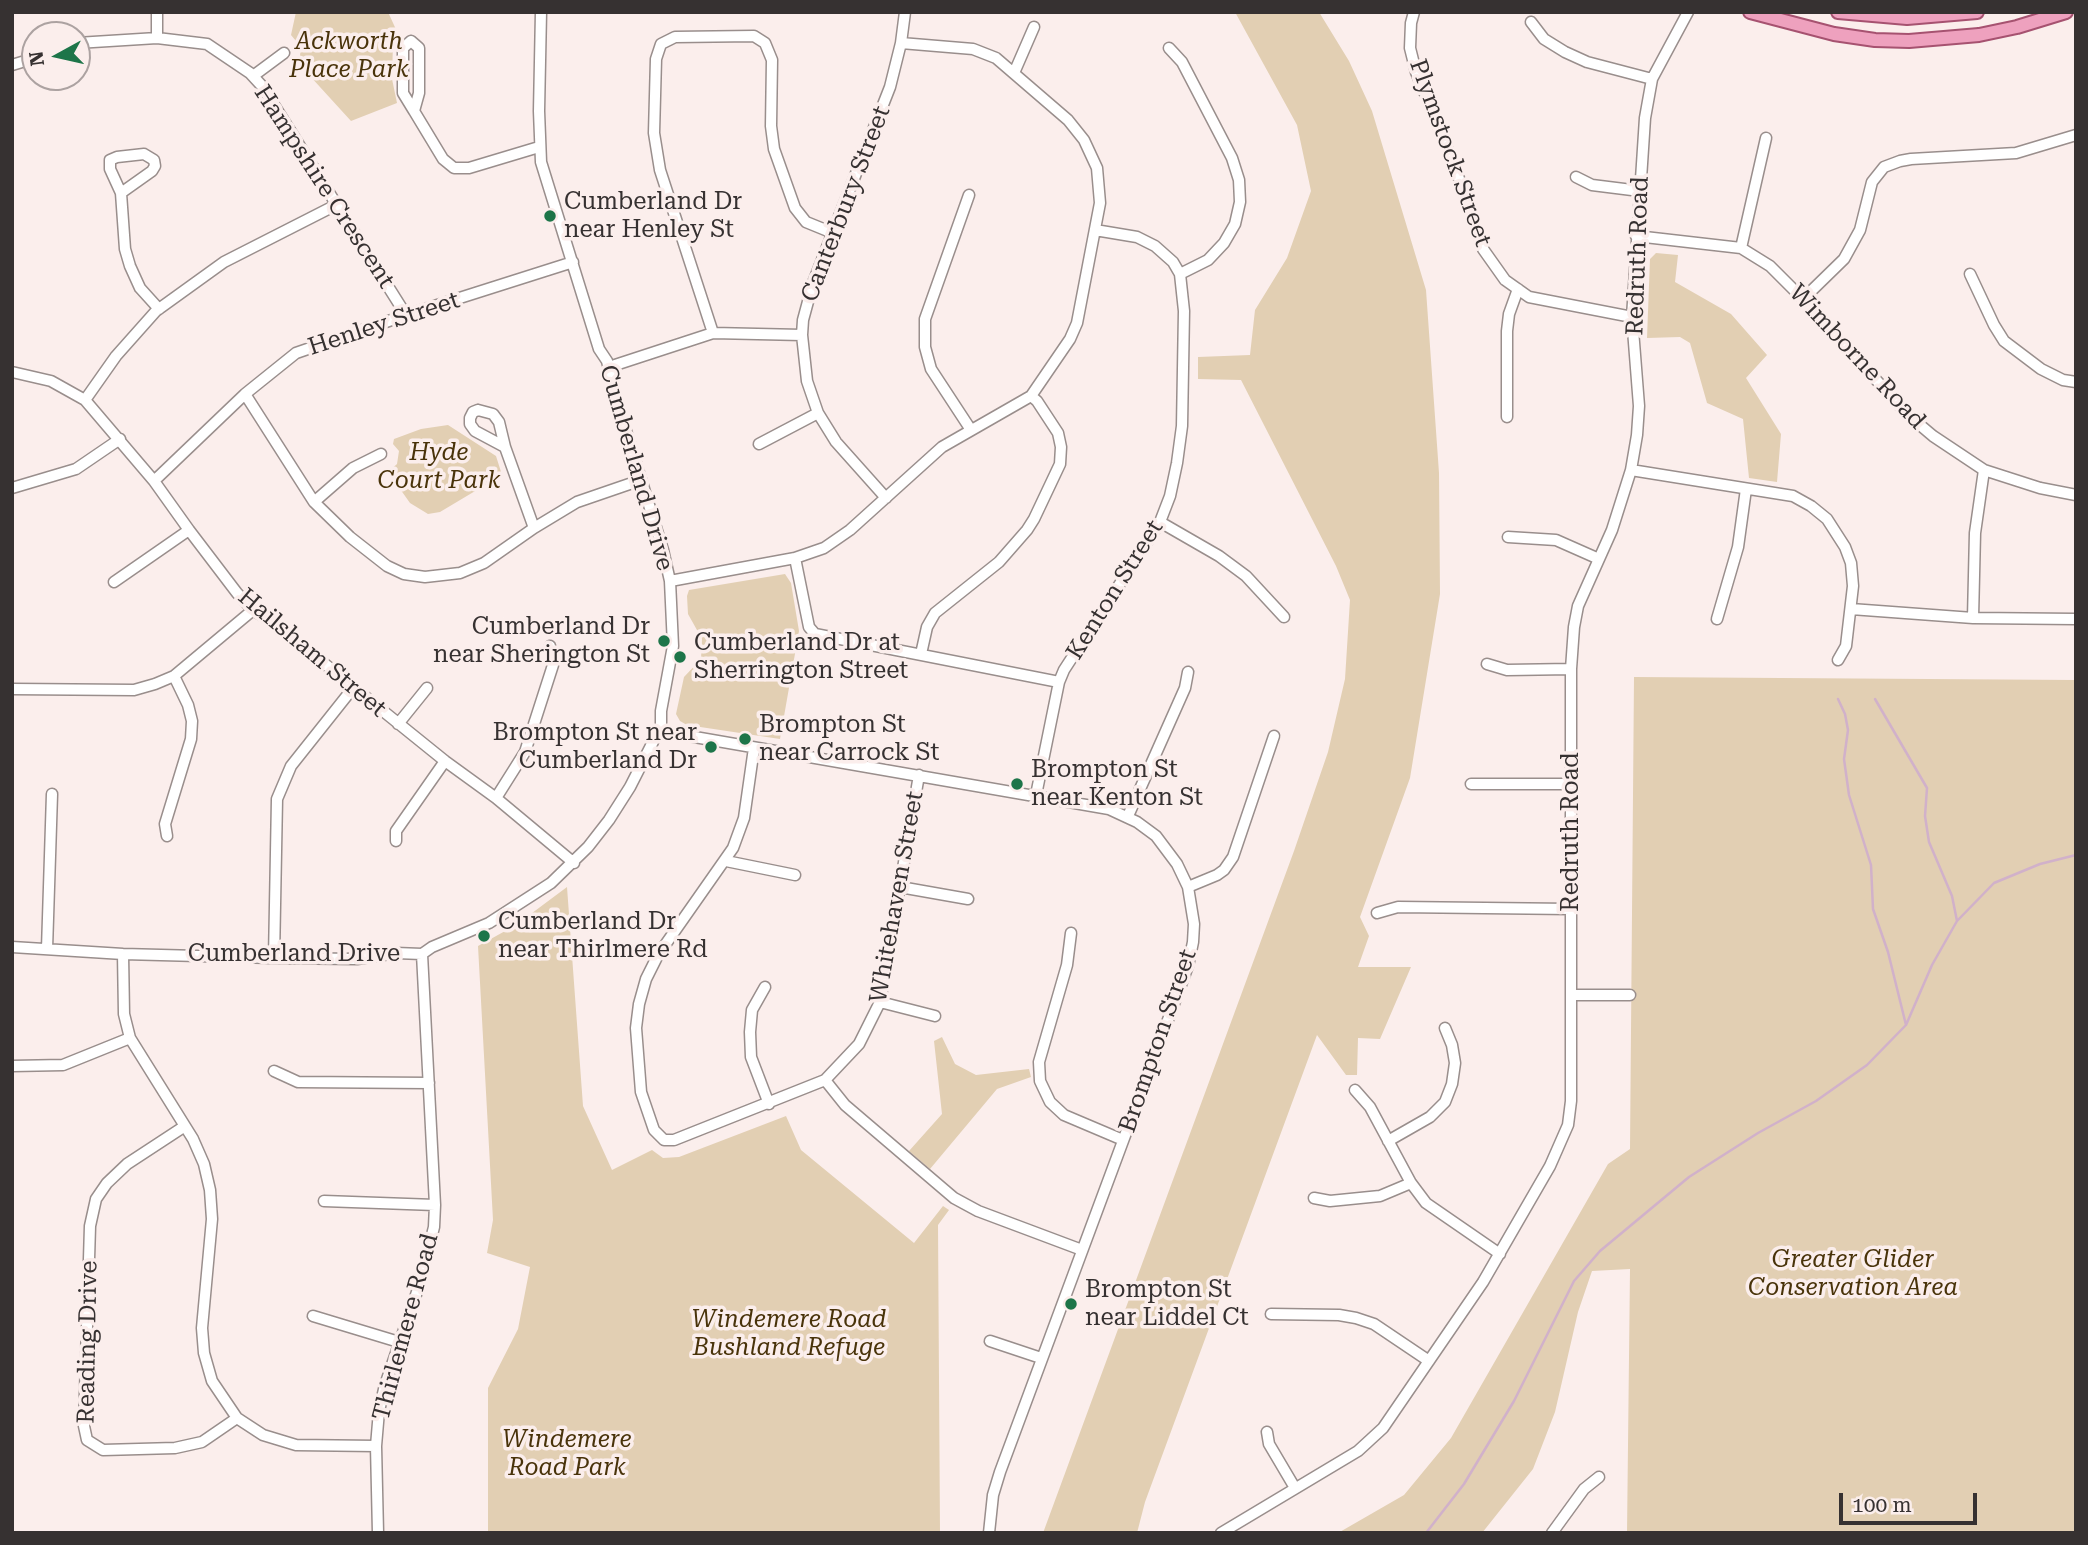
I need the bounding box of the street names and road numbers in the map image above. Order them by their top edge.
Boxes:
street label: Plymstock Street [1403,55,1497,251]
street label: Hampshire Crescent [248,80,400,294]
street label: Canterbury Street [795,102,897,306]
street label: Redruth Road [1621,176,1655,336]
street label: Wimborne Road [1783,279,1931,435]
street label: Henley Street [305,286,463,362]
street label: Cumberland Drive [593,362,679,574]
street label: Kenton Street [1061,515,1169,665]
street label: Hailsham Street [232,583,392,723]
street label: Redruth Road [1557,752,1585,912]
street label: Whitehaven Street [864,789,930,1005]
street label: Cumberland Drive [188,940,400,968]
street label: Brompton Street [1113,946,1203,1136]
street label: Thirlemere Road [367,1230,445,1424]
street label: Reading Drive [72,1260,104,1424]

